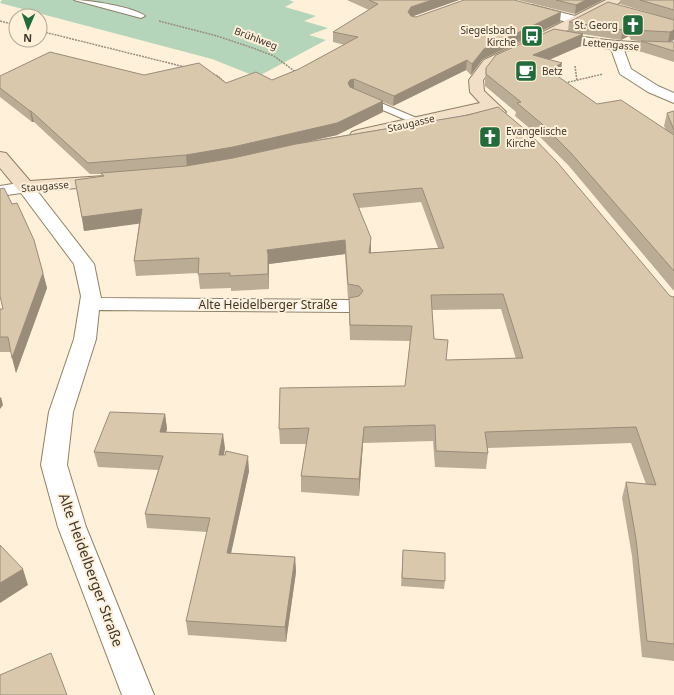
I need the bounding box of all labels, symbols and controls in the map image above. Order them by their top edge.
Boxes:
north arrow [8,8,48,48]
church icon: St. Georg [620,12,646,38]
place label: St. Georg [574,18,618,32]
street label: Brühlweg [232,23,280,53]
place label: Siegelsbach Kirche [460,23,516,49]
bus stop icon: Siegelsbach Kirche [519,23,545,49]
text: N [23,31,32,46]
street label: Lettengasse [582,35,640,53]
cafe icon: Betz [513,58,539,84]
place label: Betz [542,64,563,78]
street label: Staugasse [386,111,436,135]
church icon: Evangelische Kirche [477,124,503,150]
place label: Evangelische Kirche [506,124,567,150]
street label: Staugasse [21,177,70,195]
street label: Alte Heidelberger Straße [199,296,338,313]
street label: Alte Heidelberger Straße [55,490,128,649]

